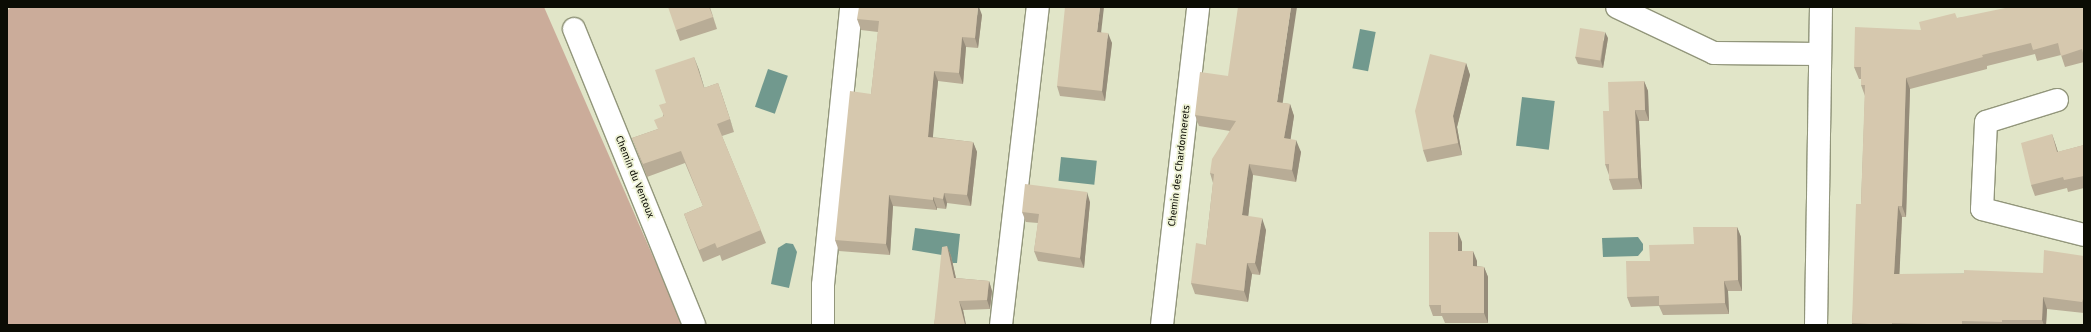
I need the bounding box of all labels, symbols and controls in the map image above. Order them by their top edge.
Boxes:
street label: Chemin des Chardonnerets [1167,105,1193,227]
street label: Chemin du Ventoux [612,134,656,220]

